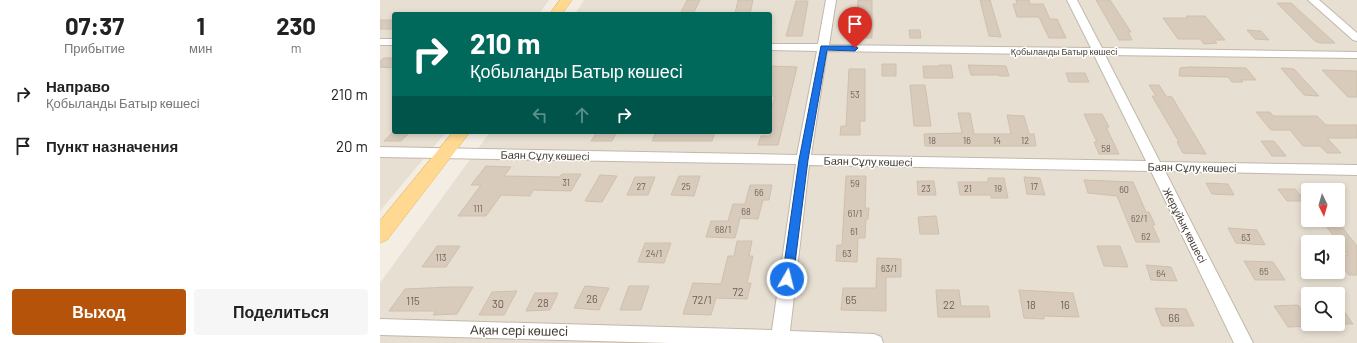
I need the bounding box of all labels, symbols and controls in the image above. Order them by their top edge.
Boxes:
pin [838,7.0,872,48]
text: 07:37 [65,11,124,40]
text: 1 [196,11,205,40]
text: 230 [276,11,316,40]
icon: arrive [844,13,866,35]
text: 210 m [470,26,540,60]
icon: right [404,28,456,80]
text: Прибытие [64,40,125,56]
text: мин [189,40,212,56]
text: m [291,40,302,56]
street label: Қобыланды Батыр көшесі [1011,46,1117,57]
text: Қобыланды Батыр көшесі [470,60,683,82]
text: Направо [46,77,110,95]
icon: right [12,83,34,105]
text: 210 m [331,85,368,103]
house number: 53 [850,89,860,100]
text: Қобыланды Батыр көшесі [46,95,200,111]
icon: left [529,104,551,126]
icon: ahead [571,104,593,126]
icon: right [613,104,635,126]
icon: arrive [12,135,34,157]
house number: 18 [928,135,936,146]
house number: 16 [963,135,971,146]
house number: 14 [993,135,1001,146]
house number: 12 [1021,135,1029,146]
text: Пункт назначения [46,137,178,155]
text: 20 m [336,137,368,155]
house number: 58 [1101,143,1111,154]
street label: Баян Сұлу көшесі [500,148,590,162]
street label: Баян Сұлу көшесі [823,154,913,168]
street label: Баян Сұлу көшесі [1147,160,1237,174]
house number: 31 [562,177,570,188]
house number: 59 [850,178,860,189]
house number: 27 [636,181,646,192]
house number: 25 [681,181,691,192]
house number: 17 [1030,181,1038,192]
house number: 23 [921,183,931,194]
house number: 21 [964,183,972,194]
house number: 19 [994,183,1002,194]
north arrow [1301,183,1345,227]
map controls [1301,183,1345,331]
house number: 60 [1119,184,1129,195]
street label: Жерұйық көшесі [1160,185,1210,265]
house number: 66 [754,187,764,198]
house number: 111 [473,203,483,214]
house number: 68 [741,206,751,217]
house number: 61/1 [848,208,862,219]
house number: 62/1 [1131,213,1147,224]
house number: 68/1 [715,224,731,235]
house number: 61 [850,226,858,237]
house number: 62 [1141,231,1151,242]
house number: 63 [1241,232,1251,243]
button: sound [1301,235,1345,279]
house number: 24/1 [646,248,662,259]
house number: 63 [842,248,852,259]
house number: 113 [436,252,447,263]
position arrow [766,258,808,300]
house number: 63/1 [881,263,897,274]
house number: 65 [1259,266,1269,277]
house number: 64 [1156,268,1166,279]
house number: 72 [732,285,744,298]
button: search [1301,287,1345,331]
button: Выход [12,289,186,335]
button: Поделиться [194,289,368,335]
house number: 26 [586,292,598,305]
house number: 72/1 [692,293,712,306]
house number: 65 [845,293,857,306]
house number: 115 [406,294,420,307]
house number: 28 [537,296,549,309]
house number: 30 [492,297,504,310]
house number: 22 [943,298,955,311]
house number: 18 [1026,298,1036,311]
house number: 16 [1060,298,1070,311]
house number: 66 [1168,311,1180,324]
street label: Ақан сері көшесі [470,321,568,339]

